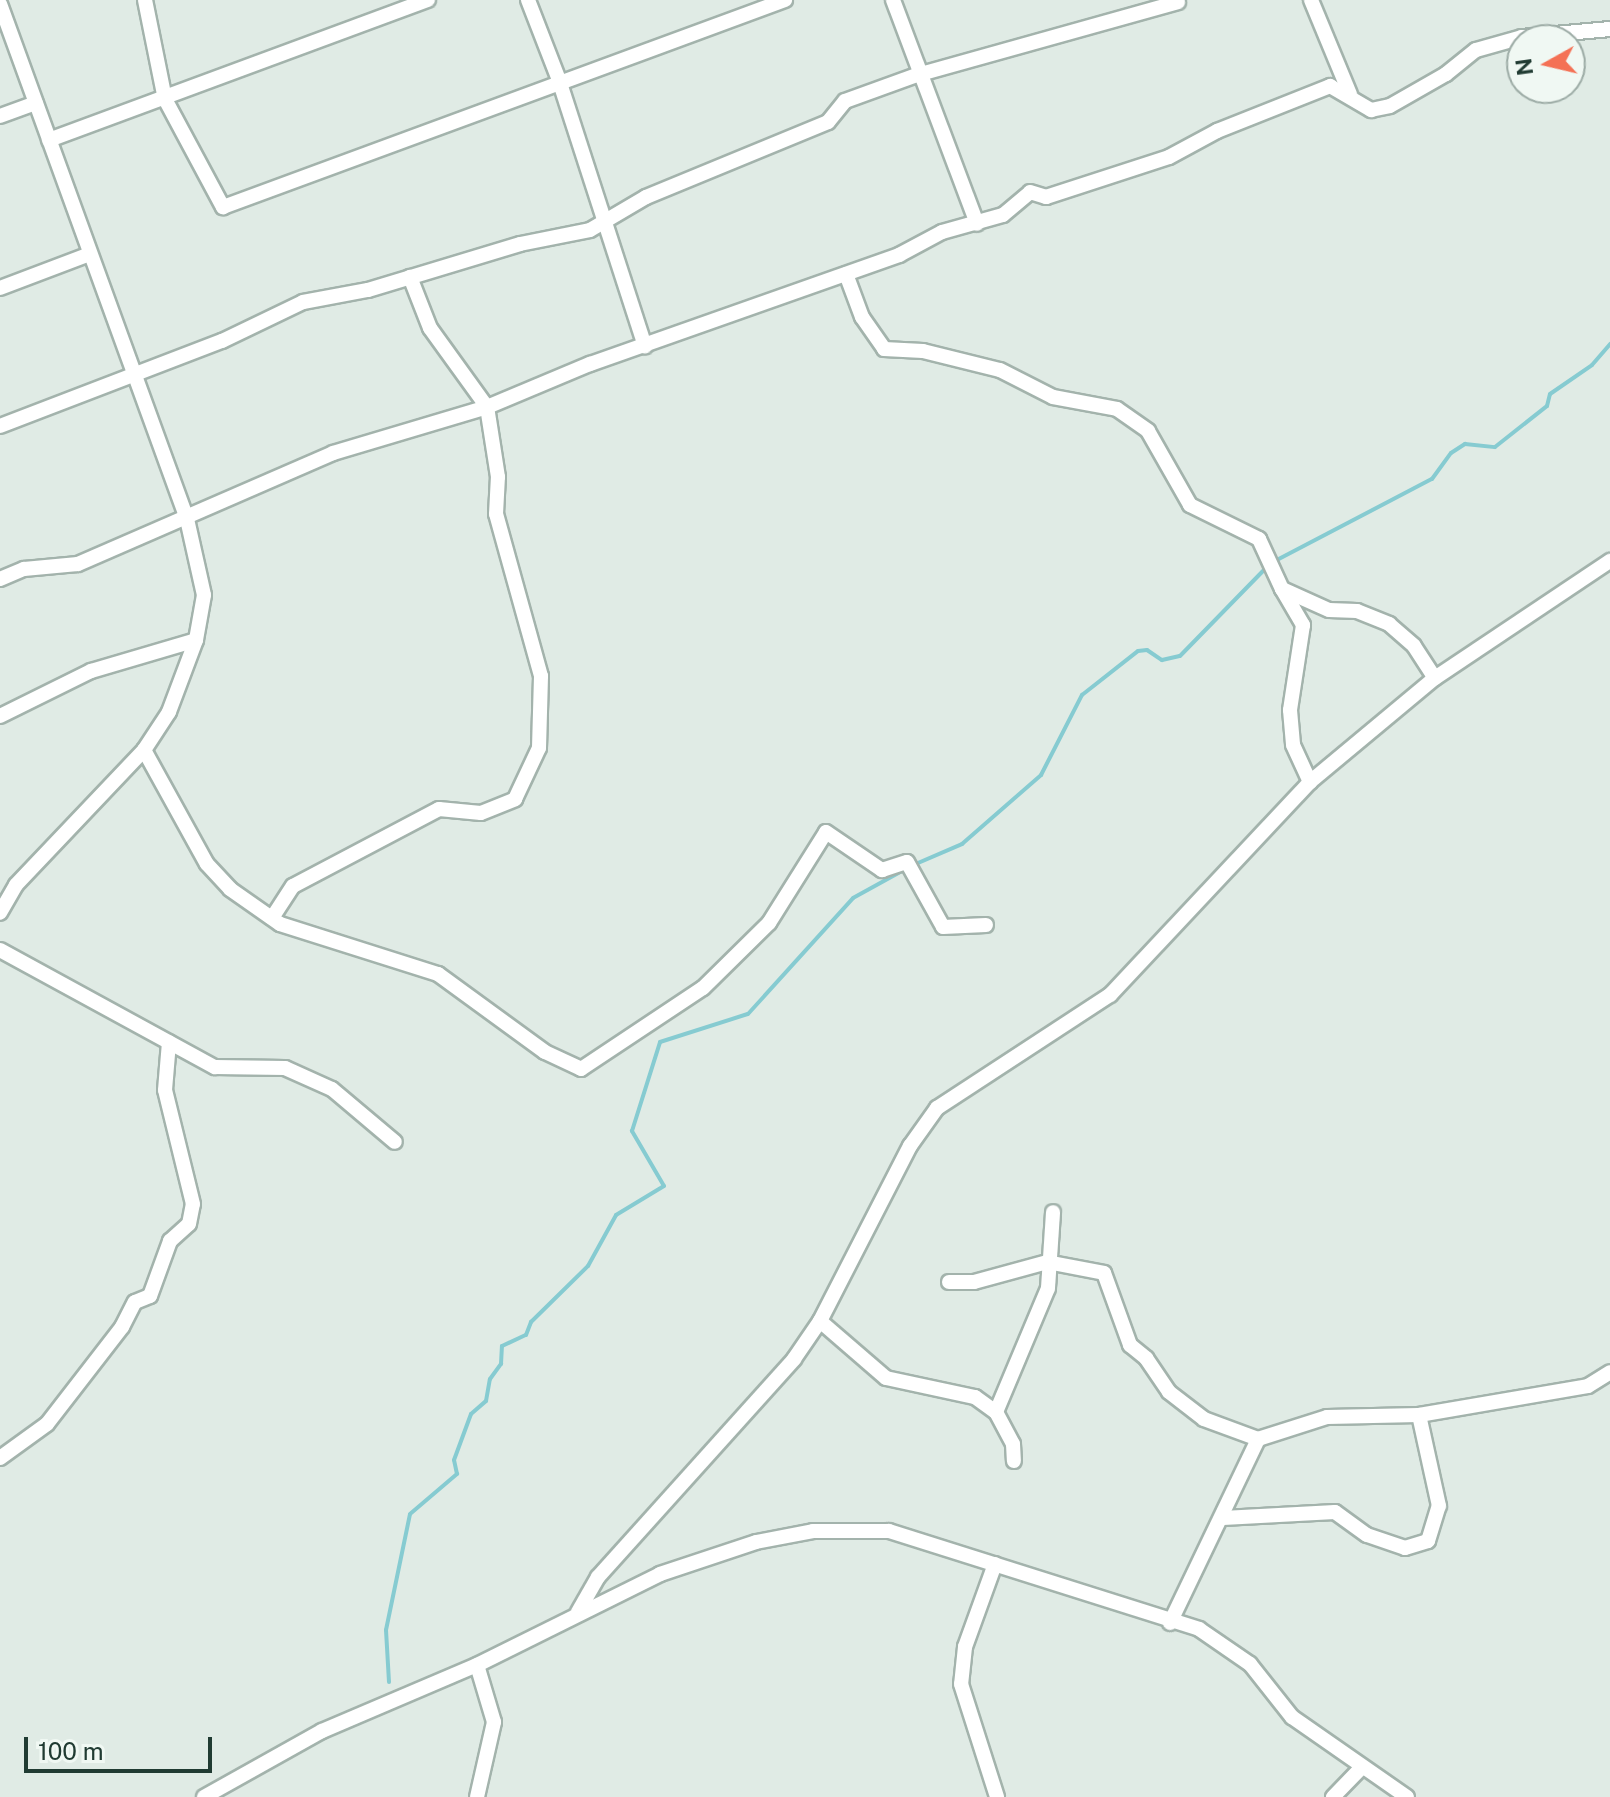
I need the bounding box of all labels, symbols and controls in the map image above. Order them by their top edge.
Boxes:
north arrow [1506,24,1586,104]
text: N [1510,57,1538,77]
scale bar [28,1721,216,1771]
text: 100 m [38,1737,104,1765]

